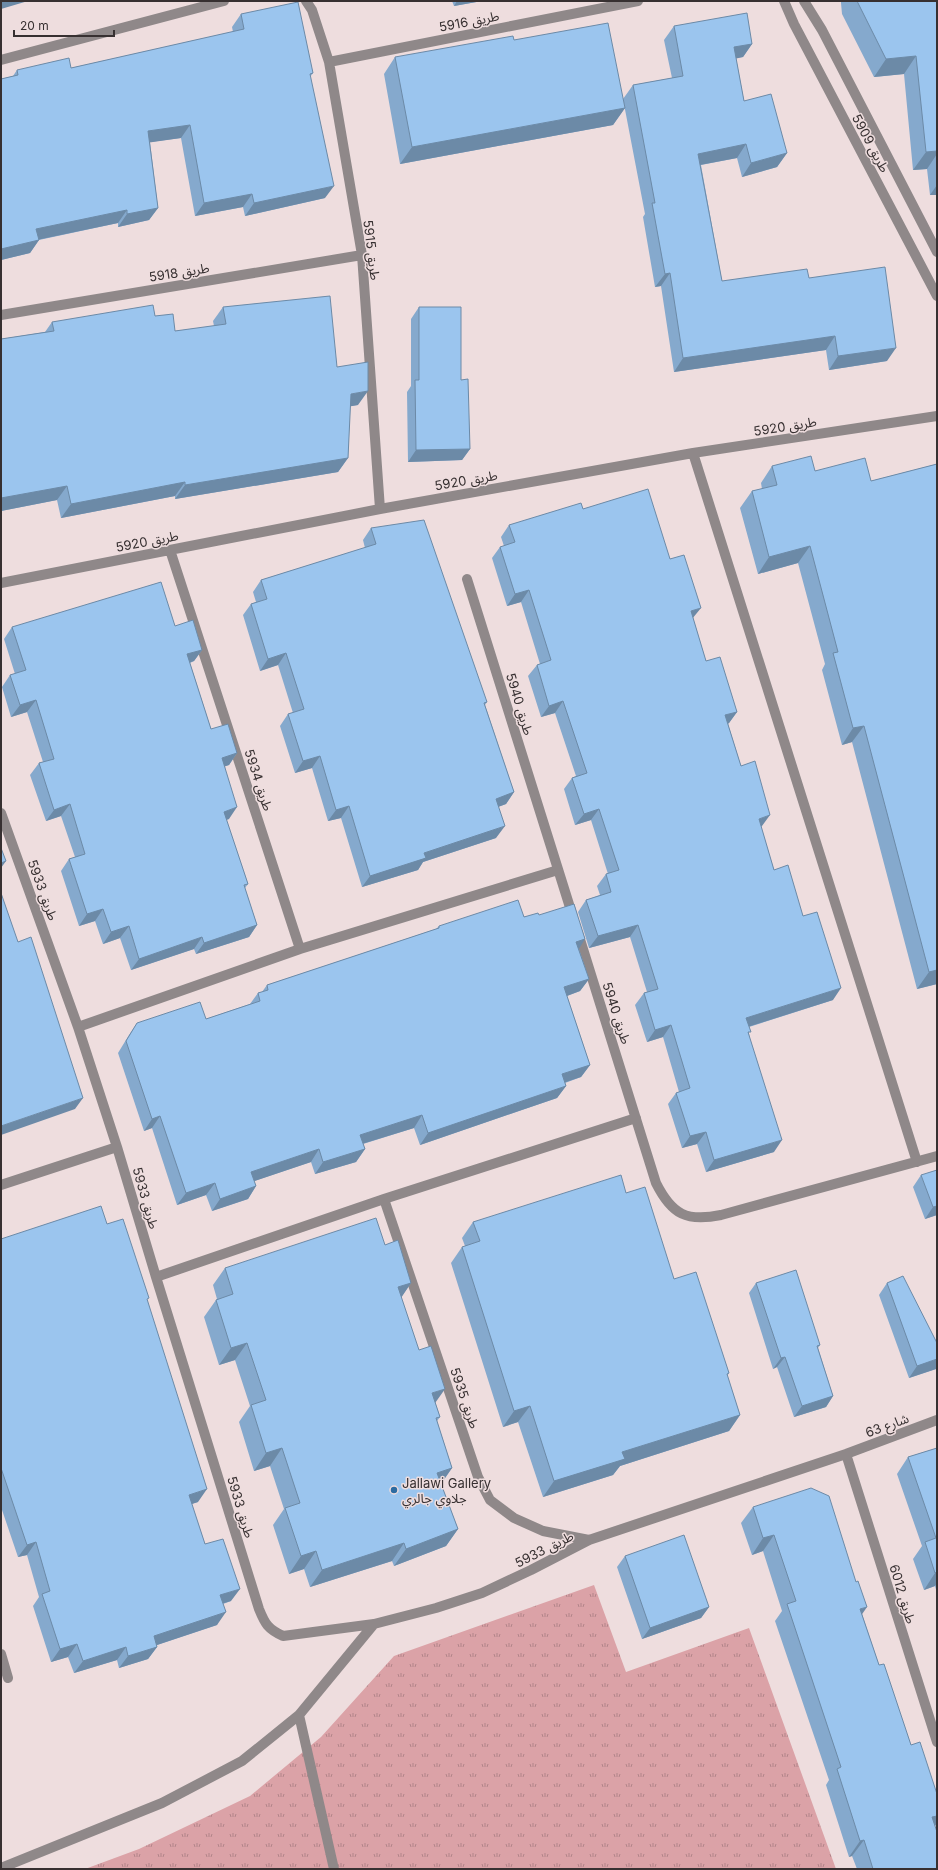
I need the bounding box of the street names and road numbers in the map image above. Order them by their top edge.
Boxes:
street label: طريق 5916 [438,7,501,36]
street label: طريق 5909 [848,111,893,176]
street label: طريق 5915 [359,219,384,281]
street label: طريق 5918 [148,259,211,286]
street label: طريق 5920 [752,413,818,440]
street label: طريق 5920 [433,467,499,494]
street label: طريق 5920 [114,527,180,556]
street label: طريق 5940 [502,671,537,738]
street label: طريق 5934 [241,747,277,813]
street label: طريق 5933 [24,857,61,923]
street label: طريق 5940 [599,980,635,1046]
street label: طريق 5933 [129,1165,163,1231]
street label: طريق 5935 [446,1365,483,1431]
street label: شارع 63 [863,1410,912,1443]
street label: طريق 5933 [223,1474,258,1540]
street label: طريق 5933 [512,1527,577,1571]
street label: طريق 6012 [885,1562,920,1626]

